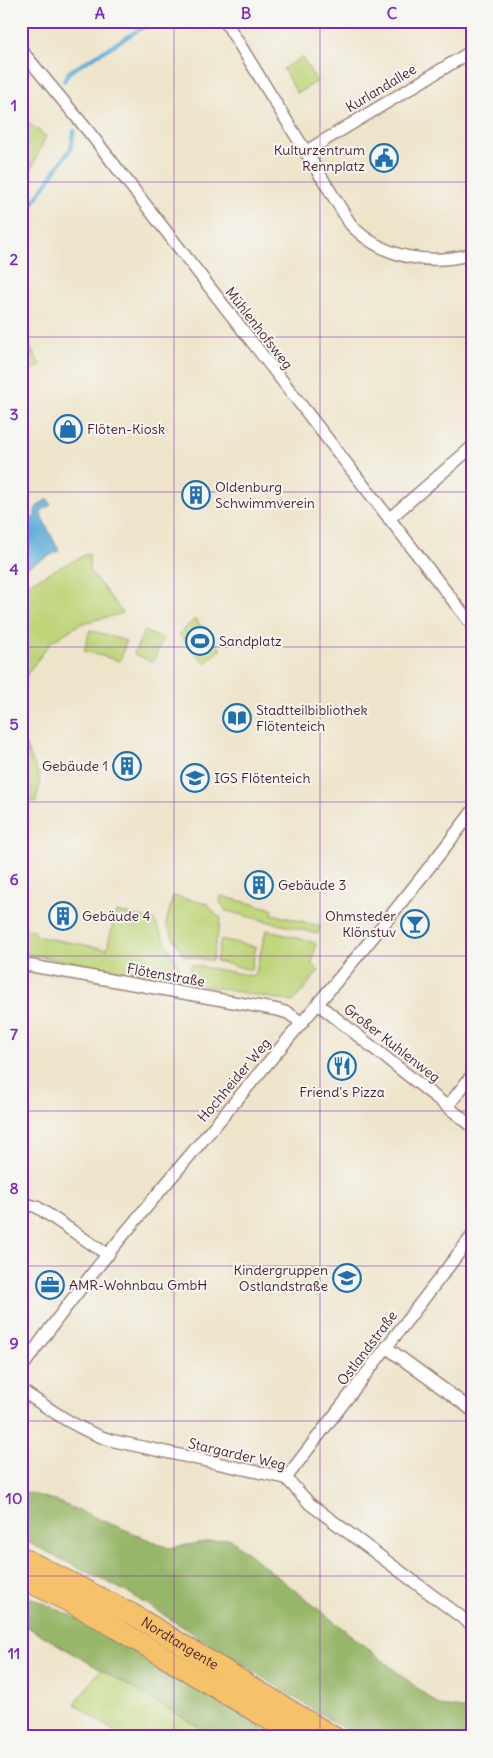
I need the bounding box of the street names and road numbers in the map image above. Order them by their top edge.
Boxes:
street label: Kurlandallee [342,60,420,116]
street label: Mühlenhofsweg [221,283,297,373]
street label: Flötenstraße [126,959,206,991]
street label: Großer Kuhlenweg [340,1000,444,1086]
street label: Hochheider Weg [194,1034,274,1126]
street label: Ostlandstraße [333,1307,401,1389]
street label: Stargarder Weg [187,1434,287,1474]
street label: Nordtangente [138,1613,222,1674]

